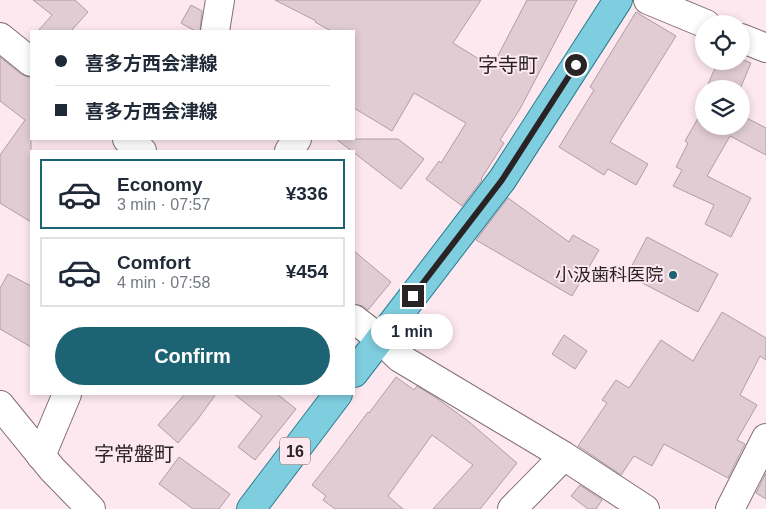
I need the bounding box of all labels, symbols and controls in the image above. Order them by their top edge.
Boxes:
map controls [695,15,750,135]
button: locate [695,15,750,70]
text: 喜多方西会津線 [85,53,218,74]
district label: 字寺町 [478,54,538,76]
route start [565,54,587,76]
button: layers [695,80,750,135]
text: 喜多方西会津線 [85,101,218,122]
icon: car [57,172,102,217]
text: Economy [117,174,203,195]
text: ¥336 [286,183,328,204]
text: 3 min · 07:57 [117,196,210,213]
icon: car [57,250,102,295]
text: Comfort [117,252,191,273]
text: ¥454 [286,261,328,282]
place label: 小汲歯科医院 [555,265,663,285]
marker: 小汲歯科医院 [667,269,679,281]
text: 4 min · 07:58 [117,274,210,291]
route end [402,285,424,307]
callout: 1 min [372,314,454,348]
text: 1 min [391,323,433,340]
button: Confirm [55,327,330,385]
road number: 16 [280,438,310,464]
district label: 字常盤町 [94,443,174,465]

